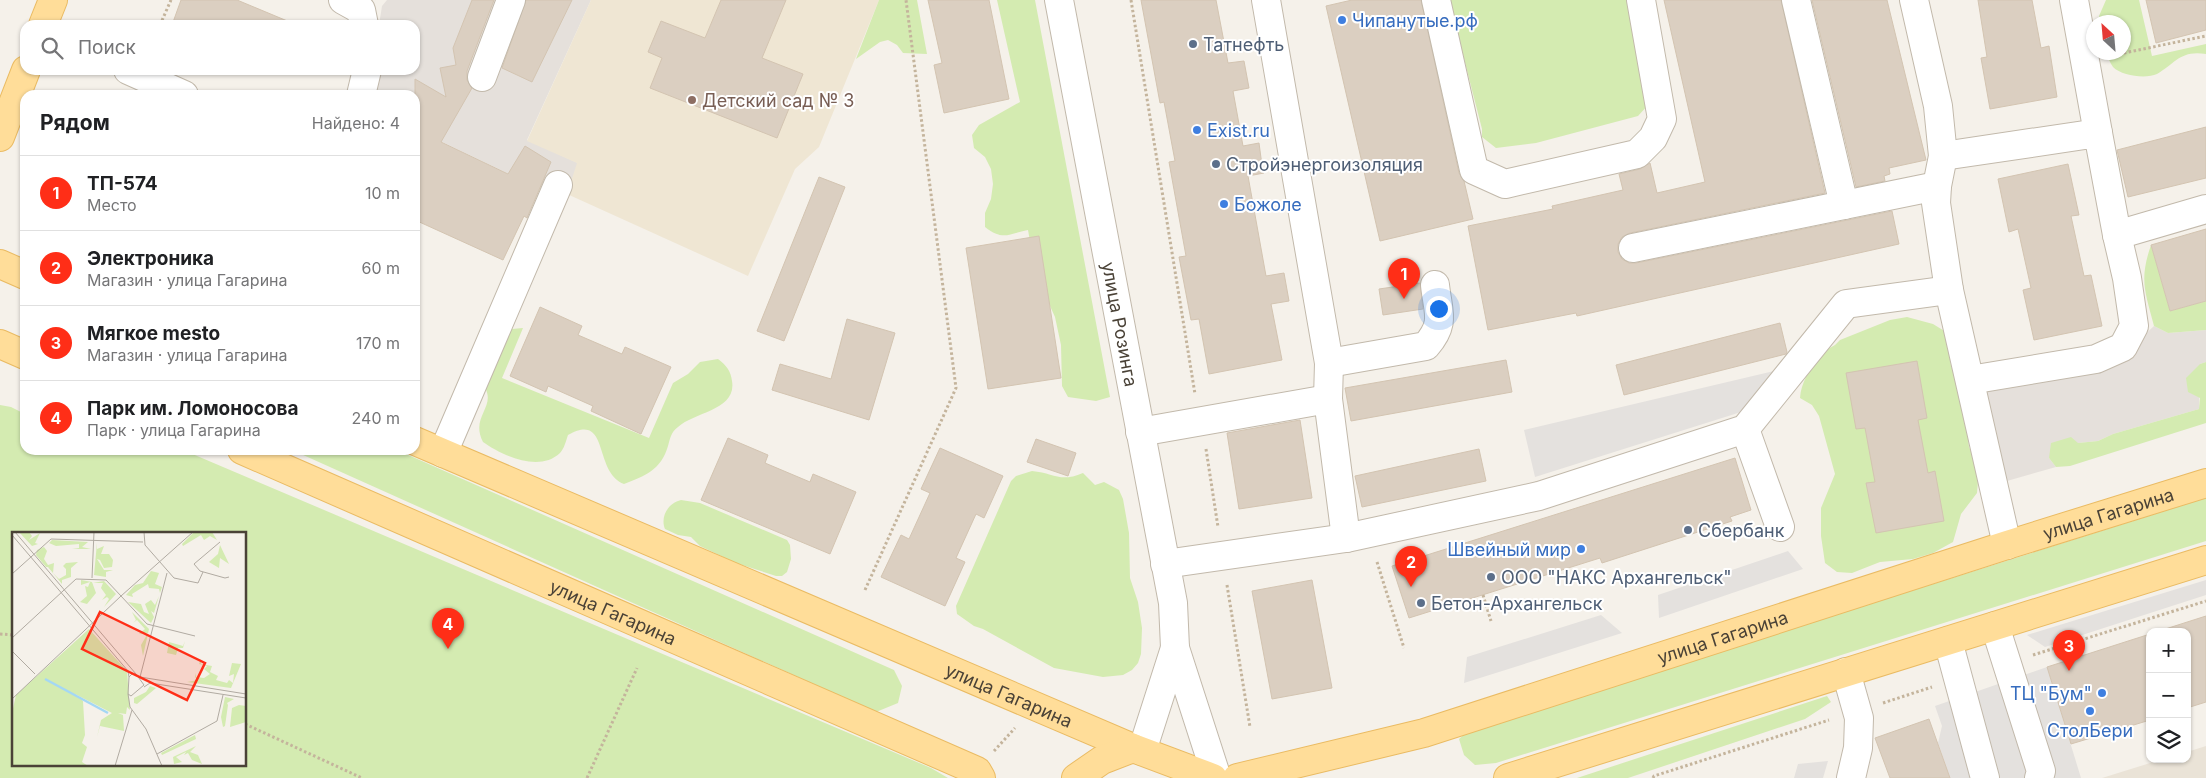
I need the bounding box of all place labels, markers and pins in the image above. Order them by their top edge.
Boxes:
place label: Чипанутые.рф [1352,10,1478,31]
marker: Чипанутые.рф [1336,14,1348,26]
place label: Татнефть [1203,34,1284,55]
marker: Татнефть [1187,38,1199,50]
place label: Детский сад № 3 [702,90,855,111]
marker: Детский сад № 3 [686,94,698,106]
place label: Exist.ru [1207,120,1270,141]
marker: Exist.ru [1191,124,1203,136]
place label: Стройэнергоизоляция [1226,154,1423,175]
marker: Стройэнергоизоляция [1210,158,1222,170]
place label: Божоле [1234,194,1302,215]
marker: Божоле [1218,198,1230,210]
pin: 1 [1388,258,1420,299]
place label: Сбербанк [1698,520,1785,541]
marker: Сбербанк [1682,524,1694,536]
place label: Швейный мир [1447,539,1571,560]
marker: Швейный мир [1575,543,1587,555]
pin: 2 [1395,546,1427,587]
place label: ООО "НАКС Архангельск" [1501,567,1732,588]
marker: ООО "НАКС Архангельск" [1485,571,1497,583]
place label: Бетон-Архангельск [1431,593,1603,614]
marker: Бетон-Архангельск [1415,597,1427,609]
pin: 4 [432,608,464,649]
pin: 3 [2053,630,2085,671]
place label: ТЦ "Бум" [2010,683,2092,704]
marker: ТЦ "Бум" [2096,687,2108,699]
marker: СтолБери [2084,705,2096,717]
place label: СтолБери [2047,720,2133,741]

